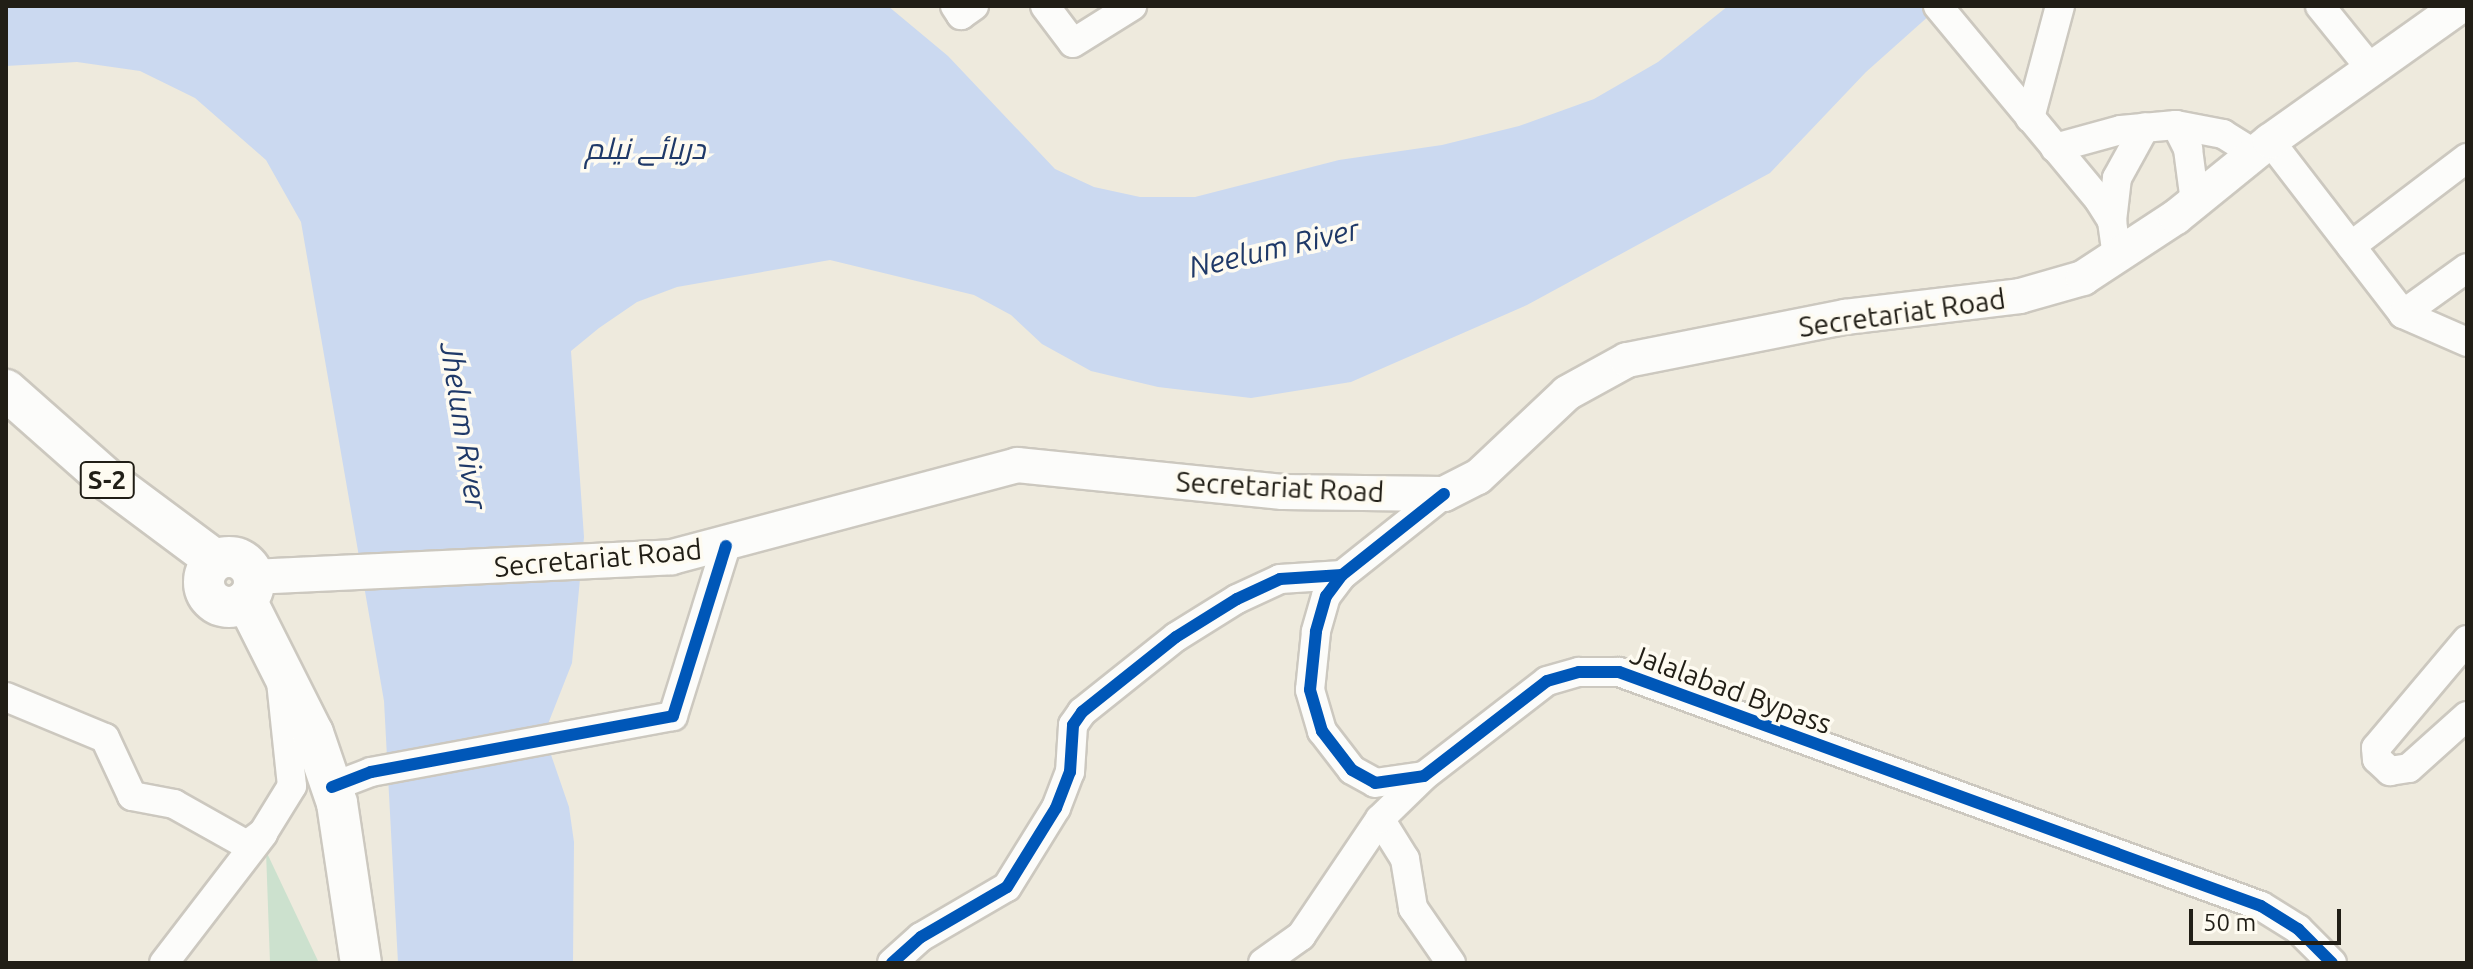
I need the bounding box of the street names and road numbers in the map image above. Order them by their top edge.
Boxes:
street label: Secretariat Road [1797,282,2007,344]
road number: S-2 [79,458,135,502]
street label: Secretariat Road [1175,465,1385,509]
street label: Secretariat Road [493,532,703,584]
street label: Jalalabad Bypass [1626,637,1836,741]

